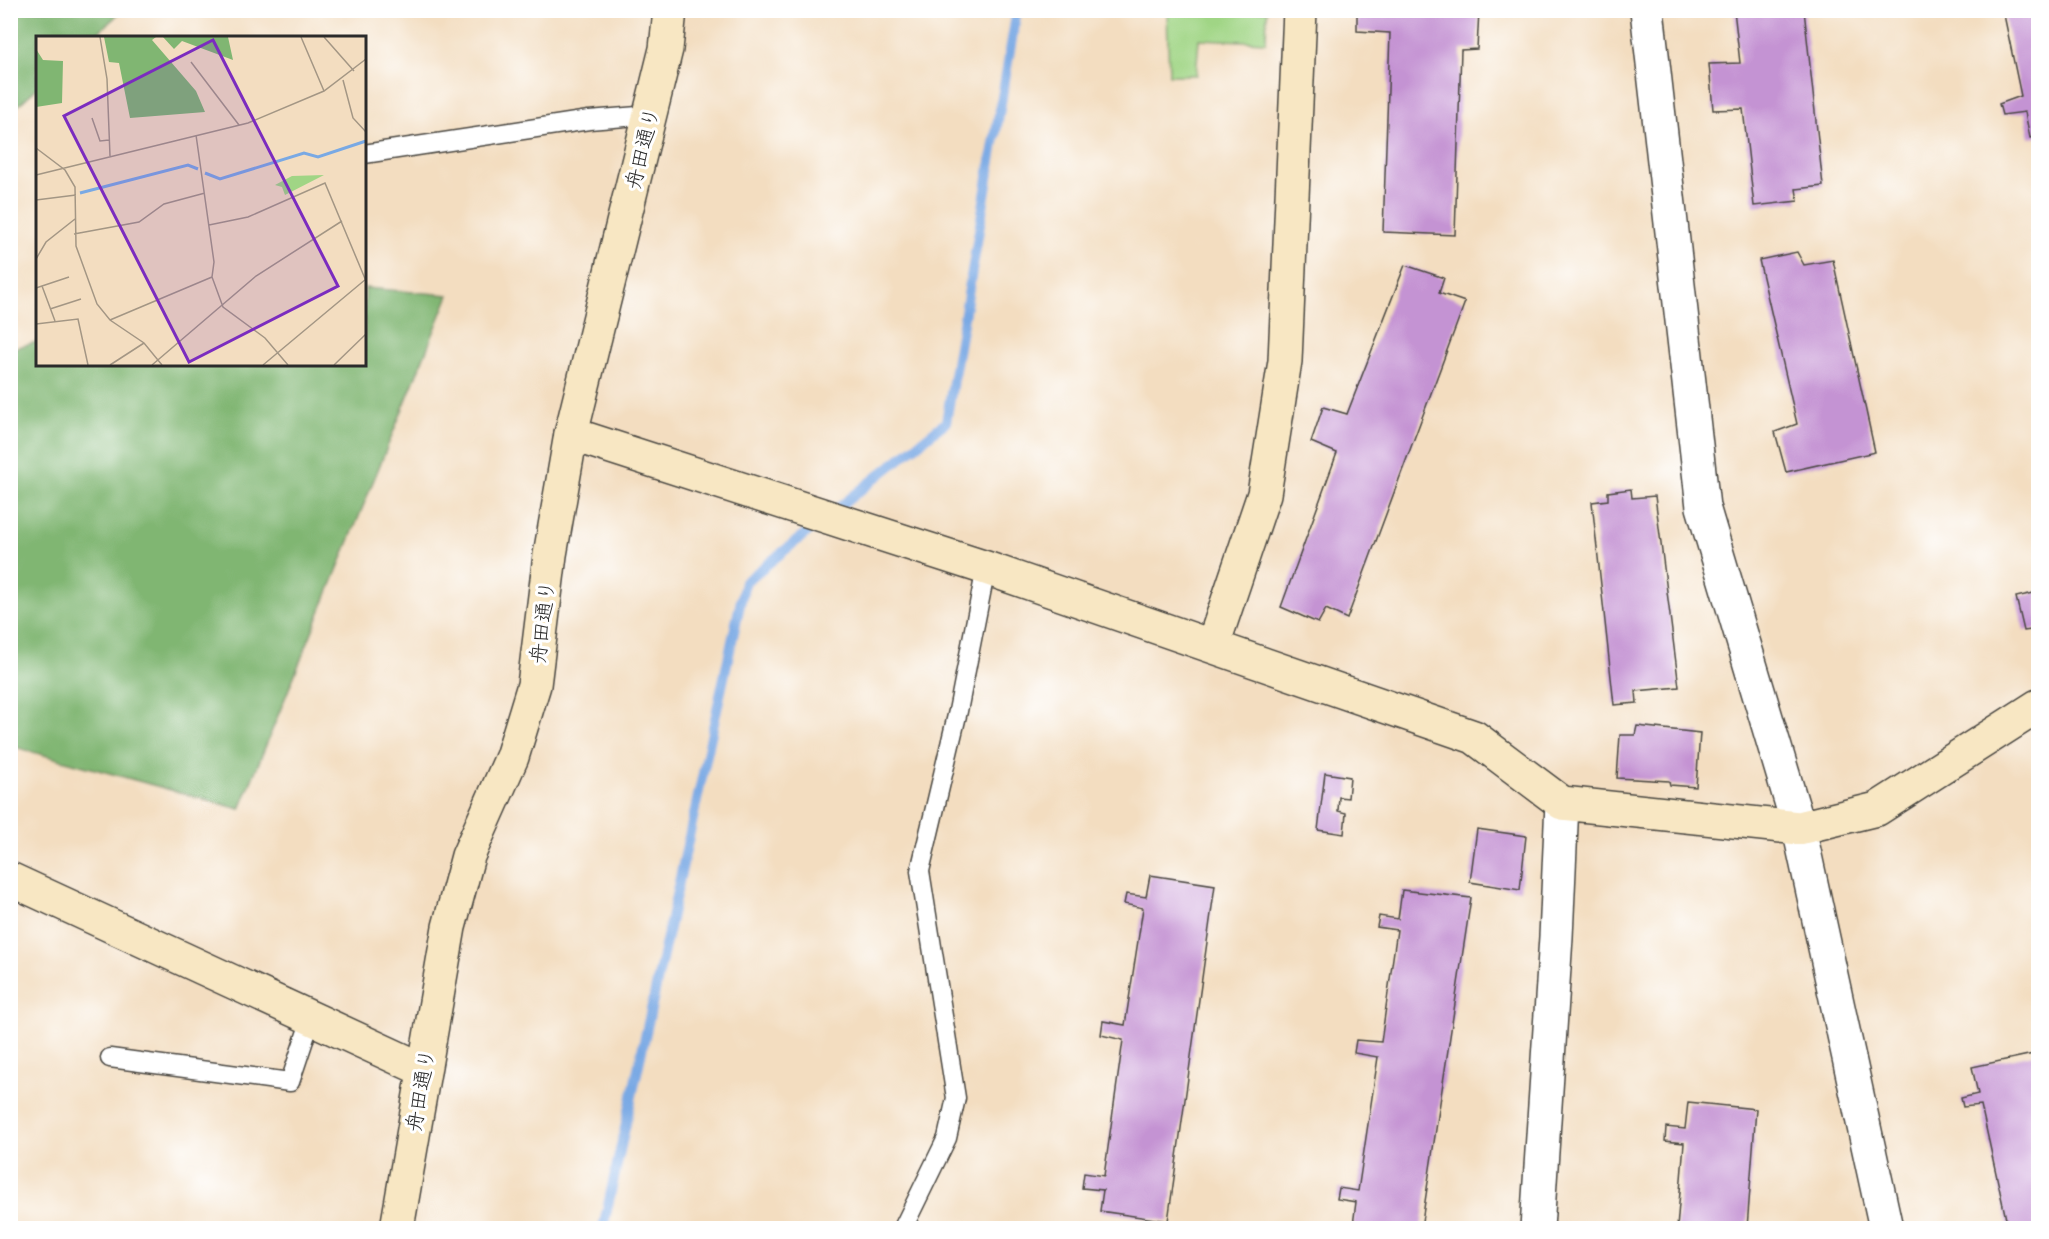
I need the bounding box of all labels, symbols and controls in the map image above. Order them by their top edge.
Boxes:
inset map [36,36,366,366]
street label: 舟田通り [620,104,664,192]
street label: 舟田通り [524,579,560,665]
street label: 舟田通り [400,1046,440,1134]

